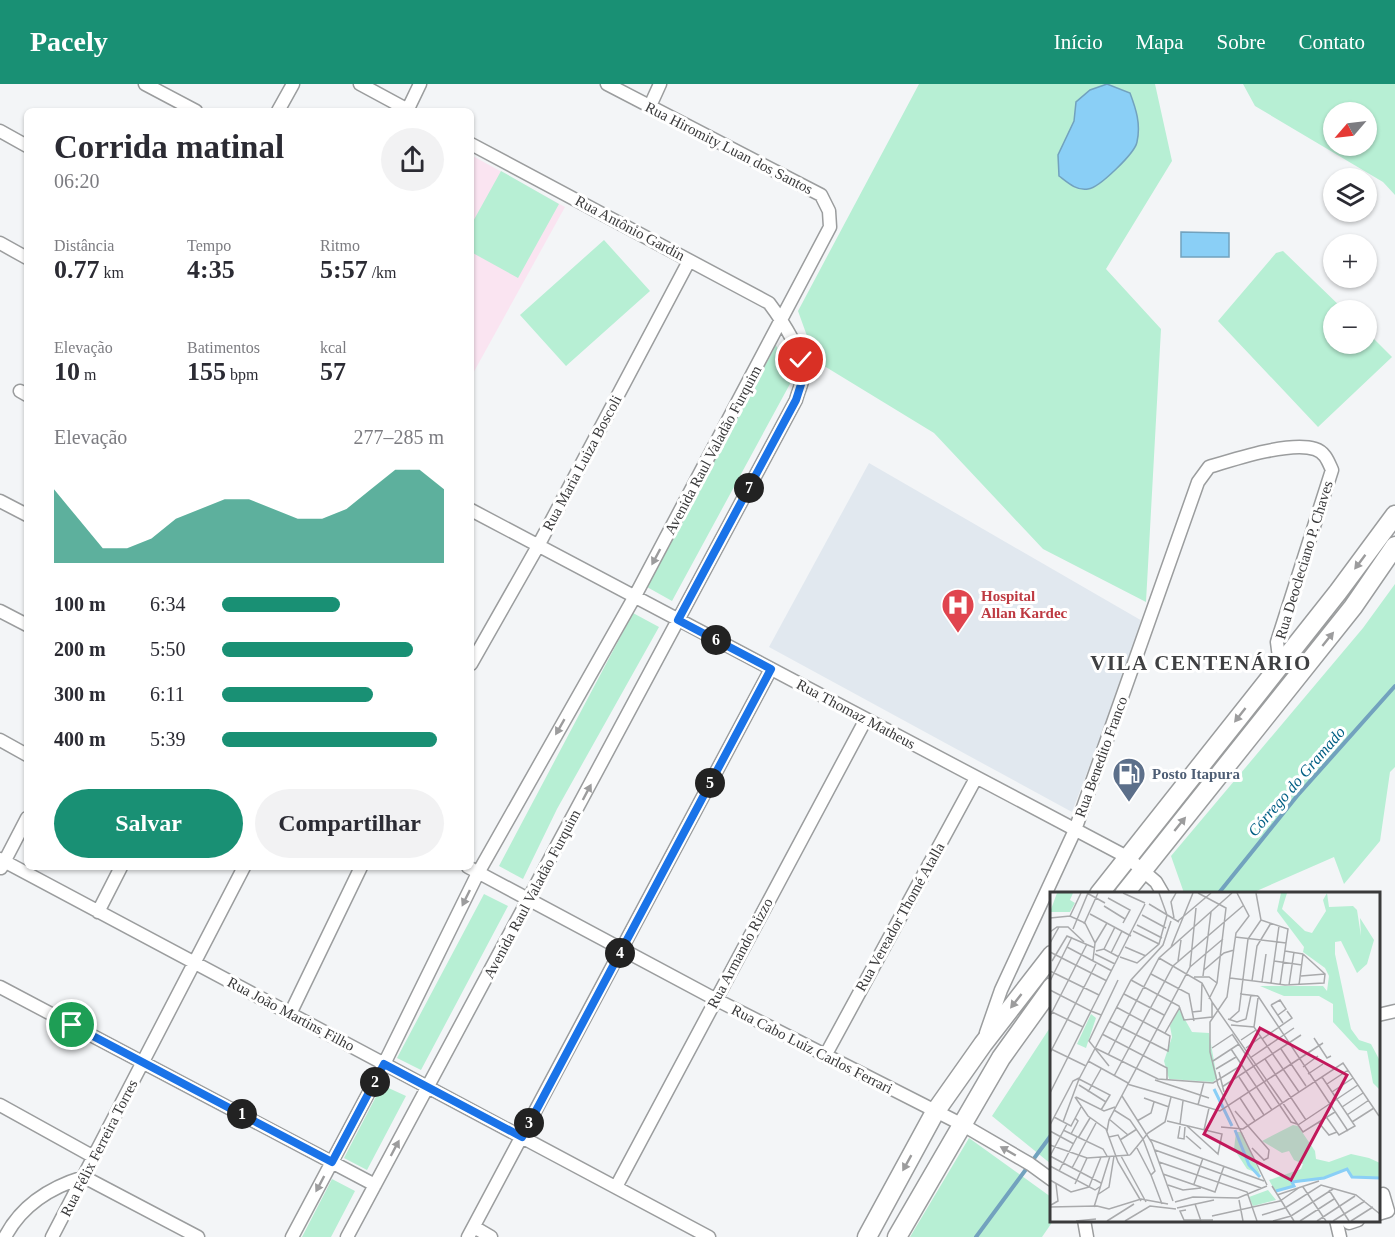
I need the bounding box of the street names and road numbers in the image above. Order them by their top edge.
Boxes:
street label: Rua Hiromity Luan dos Santos [643,99,816,197]
street label: Rua Antônio Gardin [573,192,688,264]
street label: Avenida Raul Valadão Furquim [662,363,765,537]
street label: Rua Maria Luiza Boscoli [539,392,625,534]
street label: Rua Deocleciano P. Chaves [1272,479,1336,641]
street label: Rua Thomaz Matheus [794,676,918,752]
street label: Rua Benedito Franco [1072,694,1130,820]
street label: Avenida Raul Valadão Furquim [481,807,584,981]
street label: Rua Vereador Thomé Atalla [852,840,948,994]
street label: Rua Armando Rizzo [704,895,776,1011]
street label: Rua João Martins Filho [225,974,357,1054]
street label: Rua Cabo Luiz Carlos Ferrari [729,1001,895,1097]
street label: Rua Félix Ferreira Torres [57,1077,141,1219]

